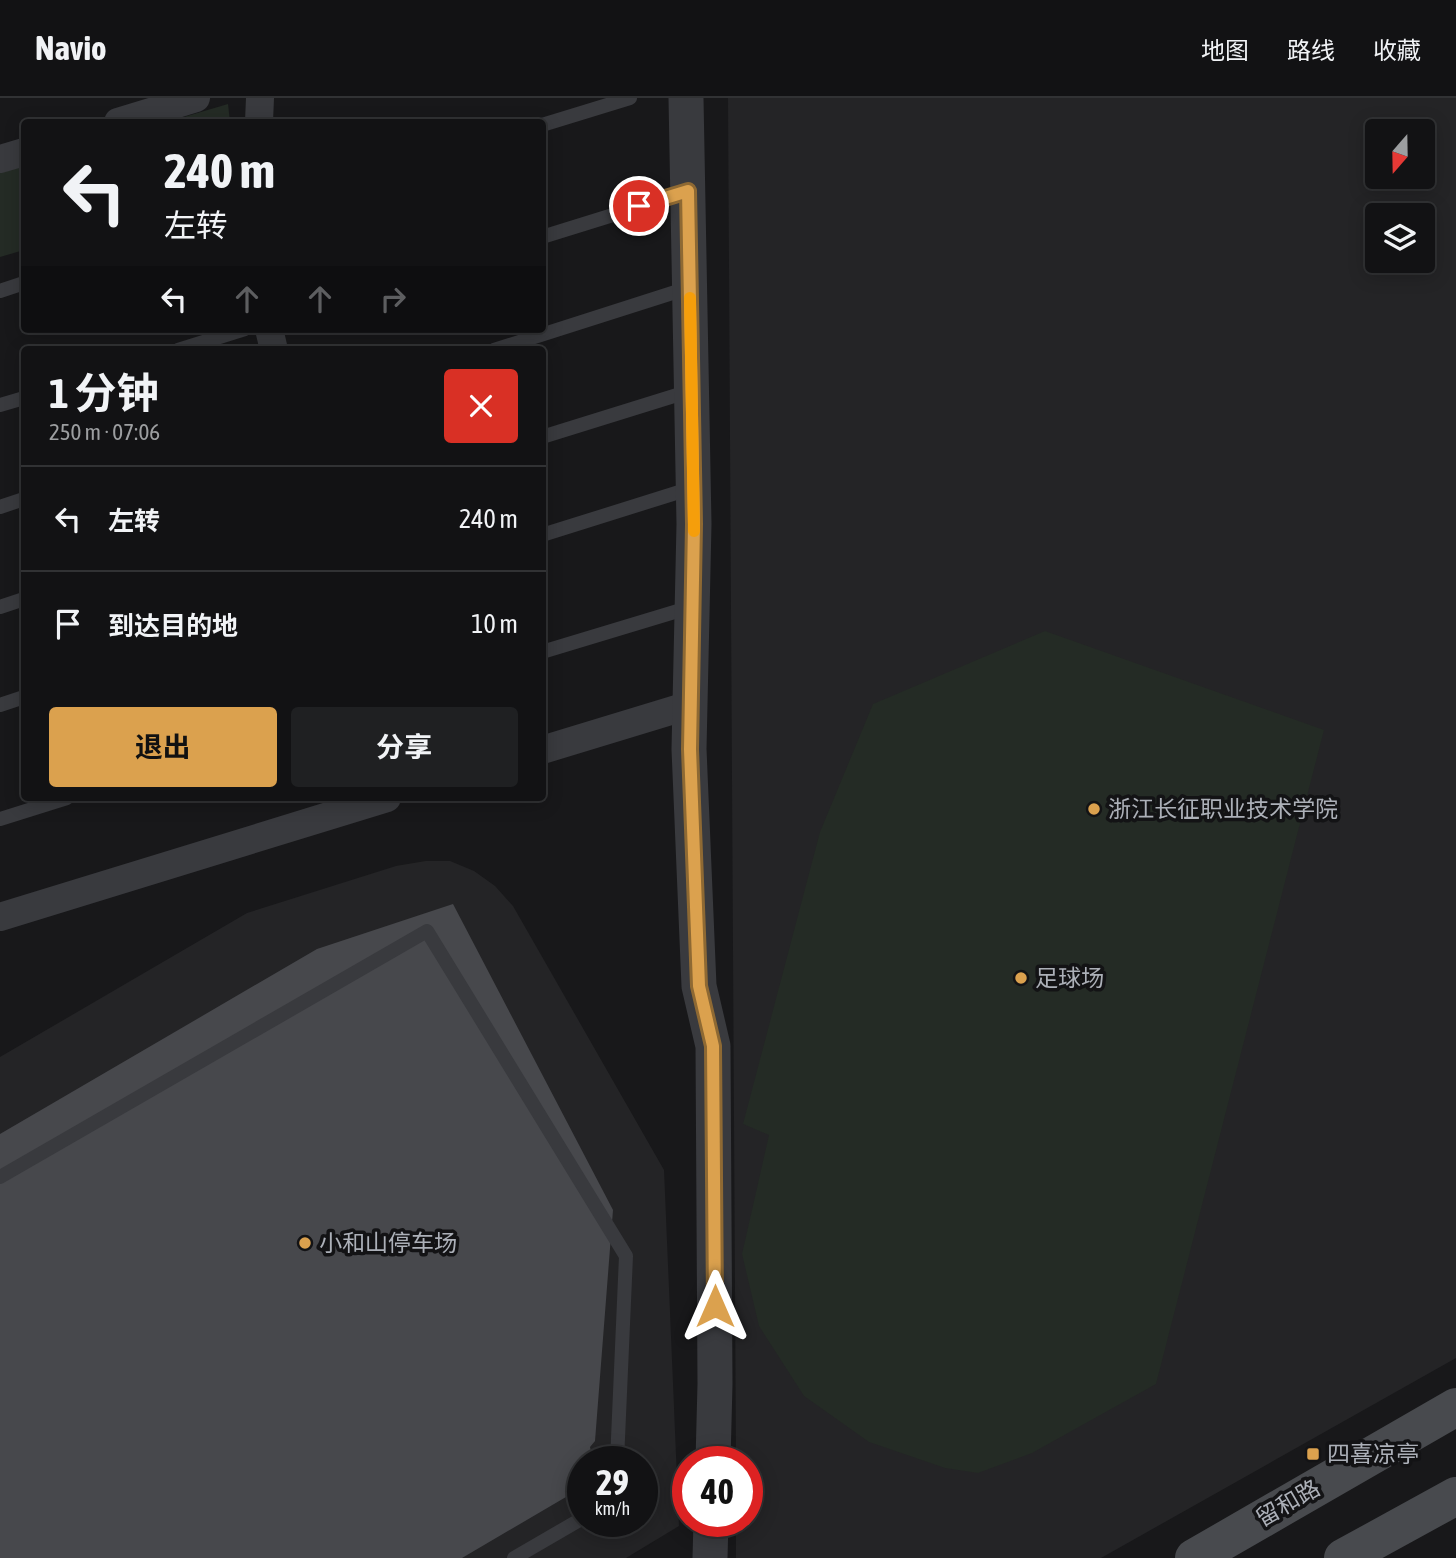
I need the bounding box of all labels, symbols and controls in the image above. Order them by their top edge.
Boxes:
text: Navio [35,29,107,67]
text: 地图 [1201,37,1249,64]
text: 路线 [1287,37,1335,64]
text: 收藏 [1373,37,1421,64]
north arrow [1365,119,1435,189]
map controls [1365,119,1435,273]
text: 240 m [164,142,275,198]
icon: left [49,147,140,238]
pin [609,176,669,236]
icon: arrive [620,187,658,225]
button: layers [1365,203,1435,273]
text: 左转 [164,207,228,244]
icon: left [155,280,193,318]
icon: ahead [228,280,266,318]
icon: ahead [301,280,339,318]
icon: right [374,280,412,318]
text: 1 分钟 [49,369,159,417]
button: close [444,369,518,443]
text: 250 m · 07:06 [49,419,160,445]
icon: left [49,500,87,538]
text: 240 m [459,504,518,534]
text: 左转 [108,506,160,536]
icon: arrive [49,605,87,643]
text: 10 m [471,609,518,639]
text: 到达目的地 [108,611,238,641]
button: 退出 [49,707,277,787]
button: 分享 [291,707,518,787]
place label: 浙江长征职业技术学院 [1108,796,1338,822]
marker: 浙江长征职业技术学院 [1086,801,1102,817]
place label: 足球场 [1035,965,1104,991]
marker: 足球场 [1013,970,1029,986]
place label: 小和山停车场 [319,1230,457,1256]
marker: 小和山停车场 [297,1235,313,1251]
position arrow [678,1269,752,1343]
place label: 四喜凉亭 [1327,1441,1419,1467]
speed limit sign: 40 [672,1446,763,1537]
marker: 四喜凉亭 [1305,1446,1321,1462]
text: 29 [596,1462,629,1502]
street label: 留和路 [1252,1474,1324,1532]
text: km/h [595,1498,630,1519]

